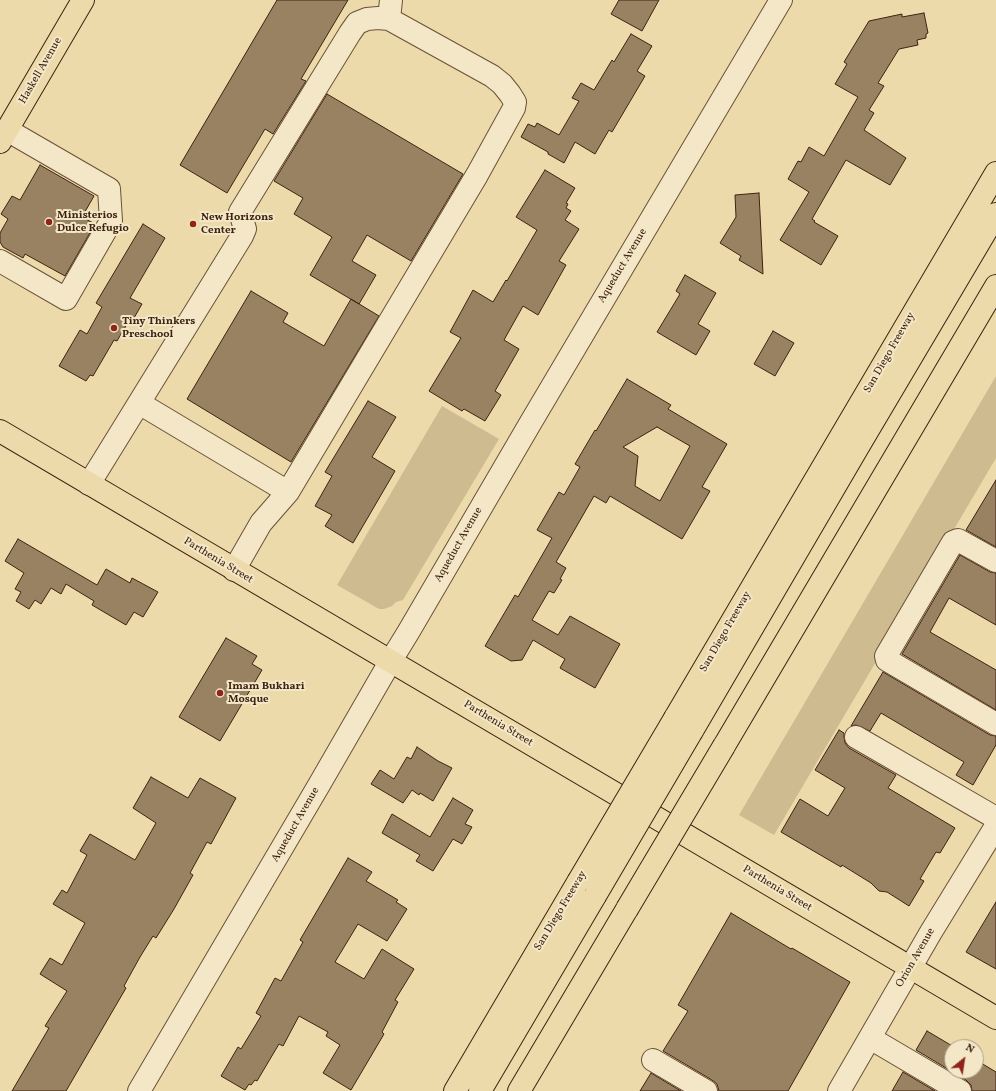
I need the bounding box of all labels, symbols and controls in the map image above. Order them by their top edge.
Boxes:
street label: Haskell Avenue [17,36,65,106]
place label: Ministerios Dulce Refugio [57,209,129,235]
place label: New Horizons Center [201,211,273,237]
marker: Ministerios Dulce Refugio [44,217,54,227]
marker: New Horizons Center [188,219,198,229]
street label: Aqueduct Avenue [596,226,650,306]
street label: San Diego Freeway [862,310,918,396]
place label: Tiny Thinkers Preschool [122,315,195,341]
marker: Tiny Thinkers Preschool [109,323,119,333]
street label: Aqueduct Avenue [432,505,486,585]
street label: Parthenia Street [181,535,255,587]
street label: San Diego Freeway [698,589,754,675]
place label: Imam Bukhari Mosque [228,680,305,706]
marker: Imam Bukhari Mosque [215,688,225,698]
street label: Parthenia Street [461,698,535,750]
street label: Aqueduct Avenue [269,785,323,865]
street label: Parthenia Street [740,863,814,915]
street label: San Diego Freeway [532,869,590,953]
street label: Orion Avenue [894,926,938,990]
north arrow [944,1039,984,1079]
text: N [963,1041,977,1058]

